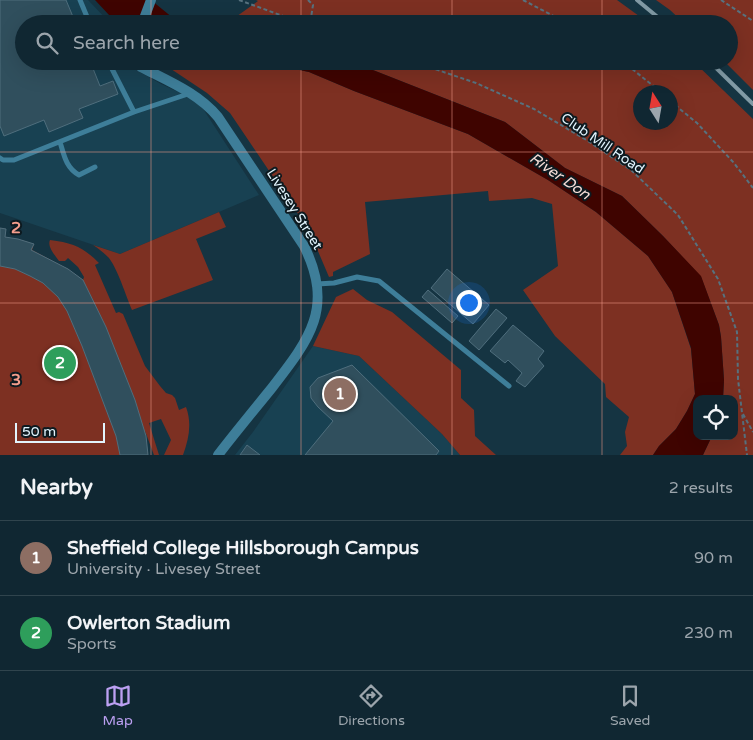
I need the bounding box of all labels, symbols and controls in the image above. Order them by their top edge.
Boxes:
search box [15,15,738,70]
icon: search [33,29,61,57]
text: Search here [73,32,180,54]
north arrow [633,85,678,130]
street label: Club Mill Road [558,109,648,178]
water label: River Don [526,149,594,204]
street label: Livesey Street [263,166,327,254]
text: 2 [11,218,21,238]
your location [456,290,482,316]
pin: 2 [44,344,76,382]
text: 3 [11,370,21,390]
pin: 1 [324,375,356,413]
map controls [693,395,738,440]
button: locate [693,395,738,440]
scale bar [15,420,105,443]
text: 50 m [22,423,56,440]
text: Nearby [20,475,93,500]
text: 2 results [669,478,733,498]
text: Sheffield College Hillsborough Campus [67,537,419,559]
text: 1 [31,548,41,568]
text: 90 m [694,548,733,568]
text: University · Livesey Street [67,559,261,579]
text: Owlerton Stadium [67,612,230,634]
text: 2 [31,623,41,643]
text: 230 m [684,623,733,643]
text: Sports [67,634,116,654]
tab: Map [103,682,133,729]
tab: Directions [338,682,405,729]
tab: Saved [610,682,650,729]

